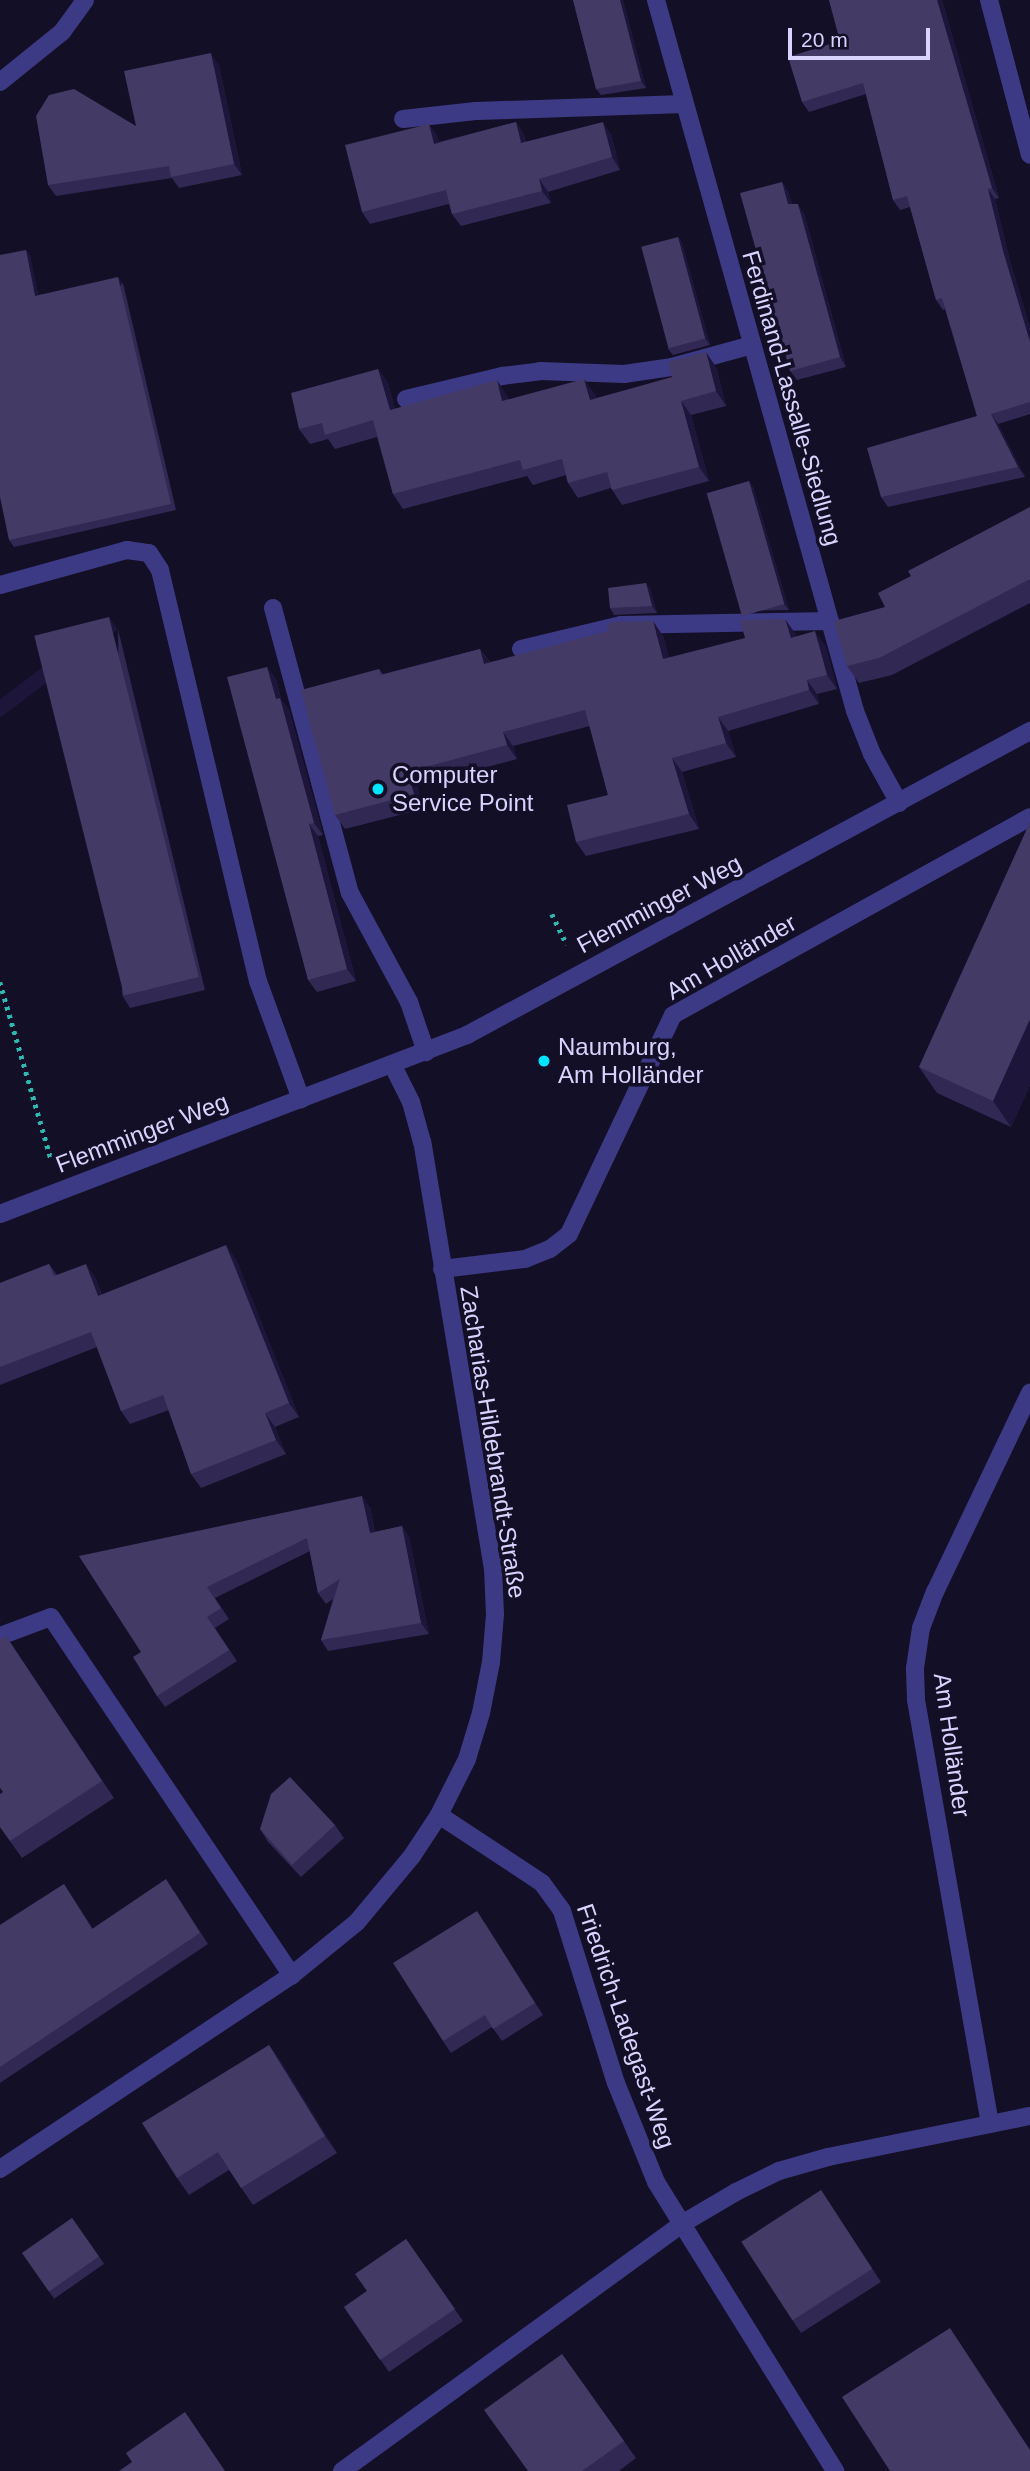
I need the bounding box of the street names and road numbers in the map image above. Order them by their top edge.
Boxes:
street label: Ferdinand-Lassalle-Siedlung [736,247,848,549]
street label: Flemminger Weg [572,848,746,960]
street label: Am Holländer [661,908,801,1006]
street label: Flemminger Weg [52,1087,232,1179]
street label: Zacharias-Hildebrandt-Straße [454,1284,532,1600]
street label: Am Holländer [928,1671,976,1819]
street label: Friedrich-Ladegast-Weg [571,1900,681,2152]

